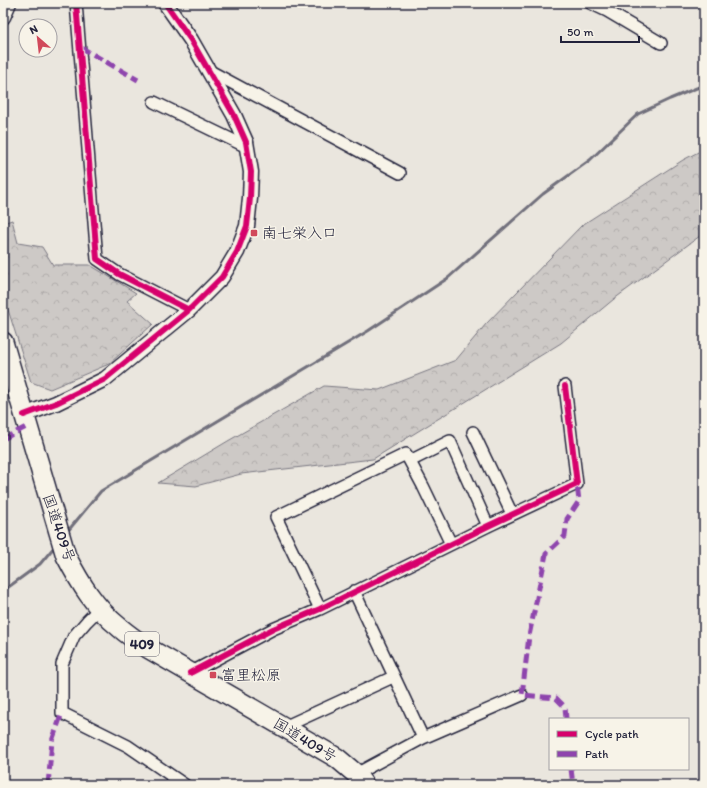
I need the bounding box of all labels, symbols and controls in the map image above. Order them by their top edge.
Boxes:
north arrow [18,18,58,58]
scale bar [561,18,639,44]
text: N [27,22,40,37]
text: 50 m [567,25,593,39]
place label: 南七栄入口 [262,224,337,242]
marker: 南七栄入口 [249,228,259,238]
street label: 国道409号 [39,491,79,565]
road number: 409 [125,632,159,656]
place label: 富里松原 [221,666,281,684]
marker: 富里松原 [208,670,218,680]
street label: 国道409号 [270,714,340,766]
legend [549,718,689,770]
text: Cycle path [585,727,639,741]
text: Path [585,747,608,761]

